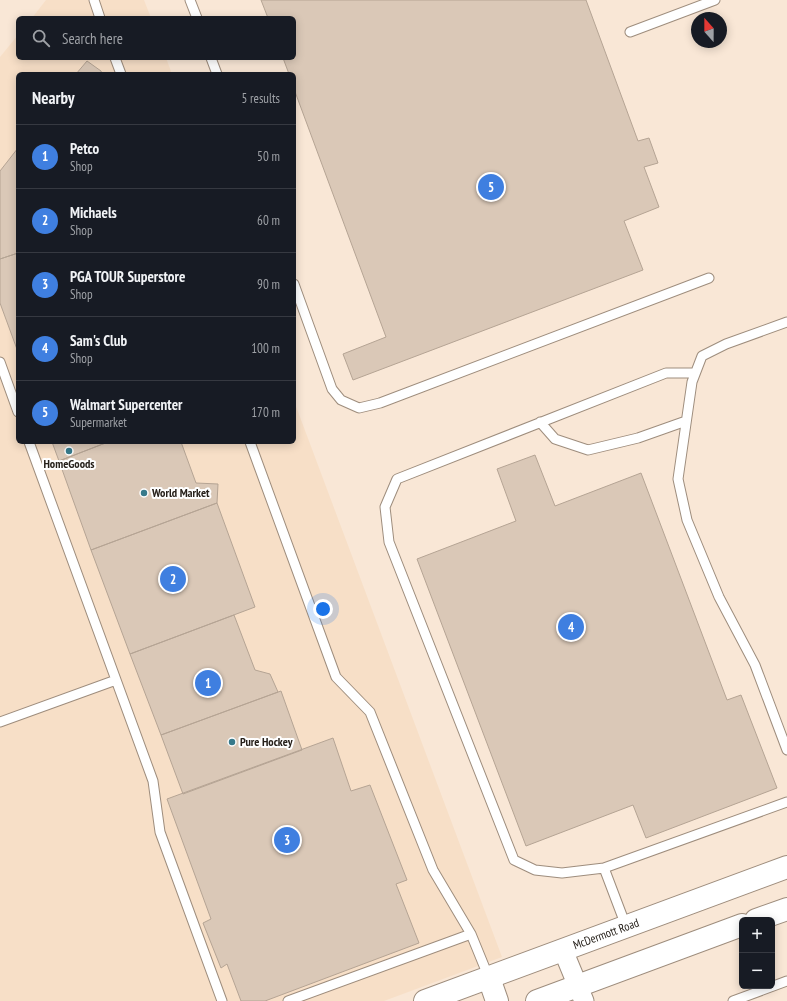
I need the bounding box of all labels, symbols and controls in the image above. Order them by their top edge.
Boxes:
north arrow [691,12,727,48]
search box [16,16,296,60]
icon: search [30,27,52,49]
text: Search here [62,29,123,48]
text: Nearby [32,87,75,109]
text: 5 results [241,90,280,107]
text: Petco [70,139,99,158]
text: 1 [42,148,48,165]
text: 50 m [257,148,280,165]
text: Shop [70,158,93,175]
pin: 5 [478,172,504,202]
text: Michaels [70,203,117,222]
text: 2 [42,212,48,229]
text: 60 m [257,212,280,229]
text: Shop [70,222,93,239]
text: PGA TOUR Superstore [70,267,185,286]
text: 3 [42,276,48,293]
text: 90 m [257,276,280,293]
text: Shop [70,286,93,303]
text: Sam's Club [70,331,127,350]
text: 4 [42,340,48,357]
text: 100 m [251,340,280,357]
text: Shop [70,350,93,367]
text: Walmart Supercenter [70,395,183,414]
text: 5 [42,404,48,421]
text: 170 m [251,404,280,421]
text: Supermarket [70,414,127,431]
marker: HomeGoods [64,446,74,456]
place label: HomeGoods [43,456,95,471]
place label: World Market [151,485,210,500]
marker: World Market [139,488,149,498]
pin: 2 [160,564,186,594]
your location [313,599,333,619]
pin: 4 [558,612,584,642]
pin: 1 [195,668,221,698]
place label: Pure Hockey [240,734,293,749]
marker: Pure Hockey [227,737,237,747]
pin: 3 [274,825,300,855]
street label: McDermott Road [571,915,641,952]
map controls [739,917,775,989]
button: + [739,917,775,953]
button: − [739,953,775,989]

